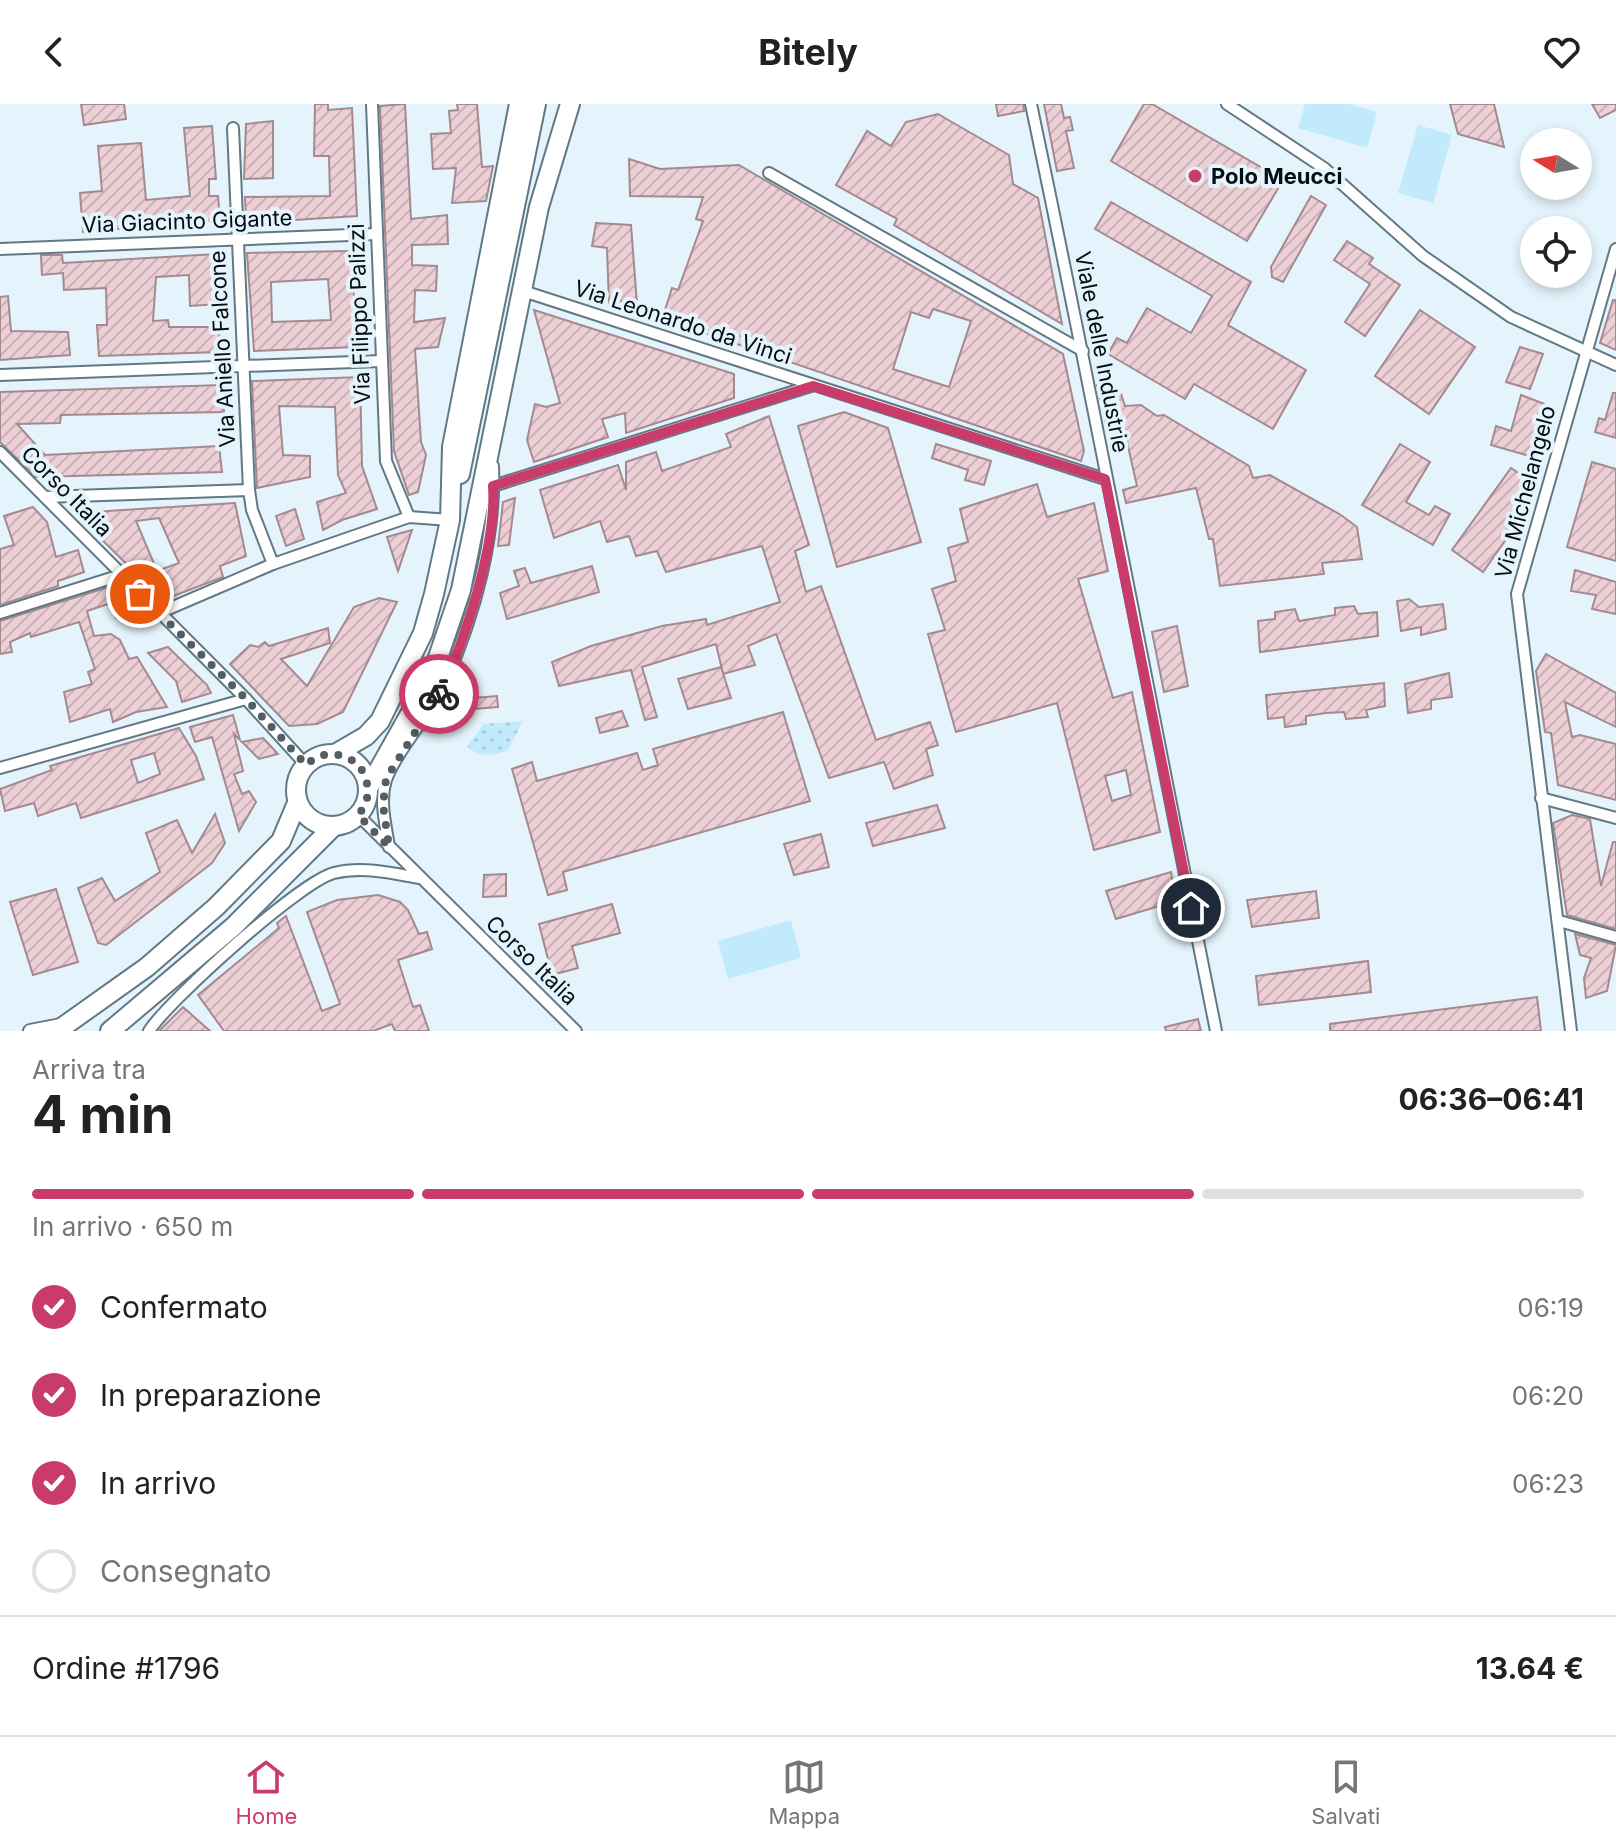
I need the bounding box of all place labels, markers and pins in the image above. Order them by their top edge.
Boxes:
place label: Polo Meucci [1211,163,1342,189]
marker: Polo Meucci [1186,167,1204,185]
pin [106,560,174,628]
pin [1157,874,1225,942]

